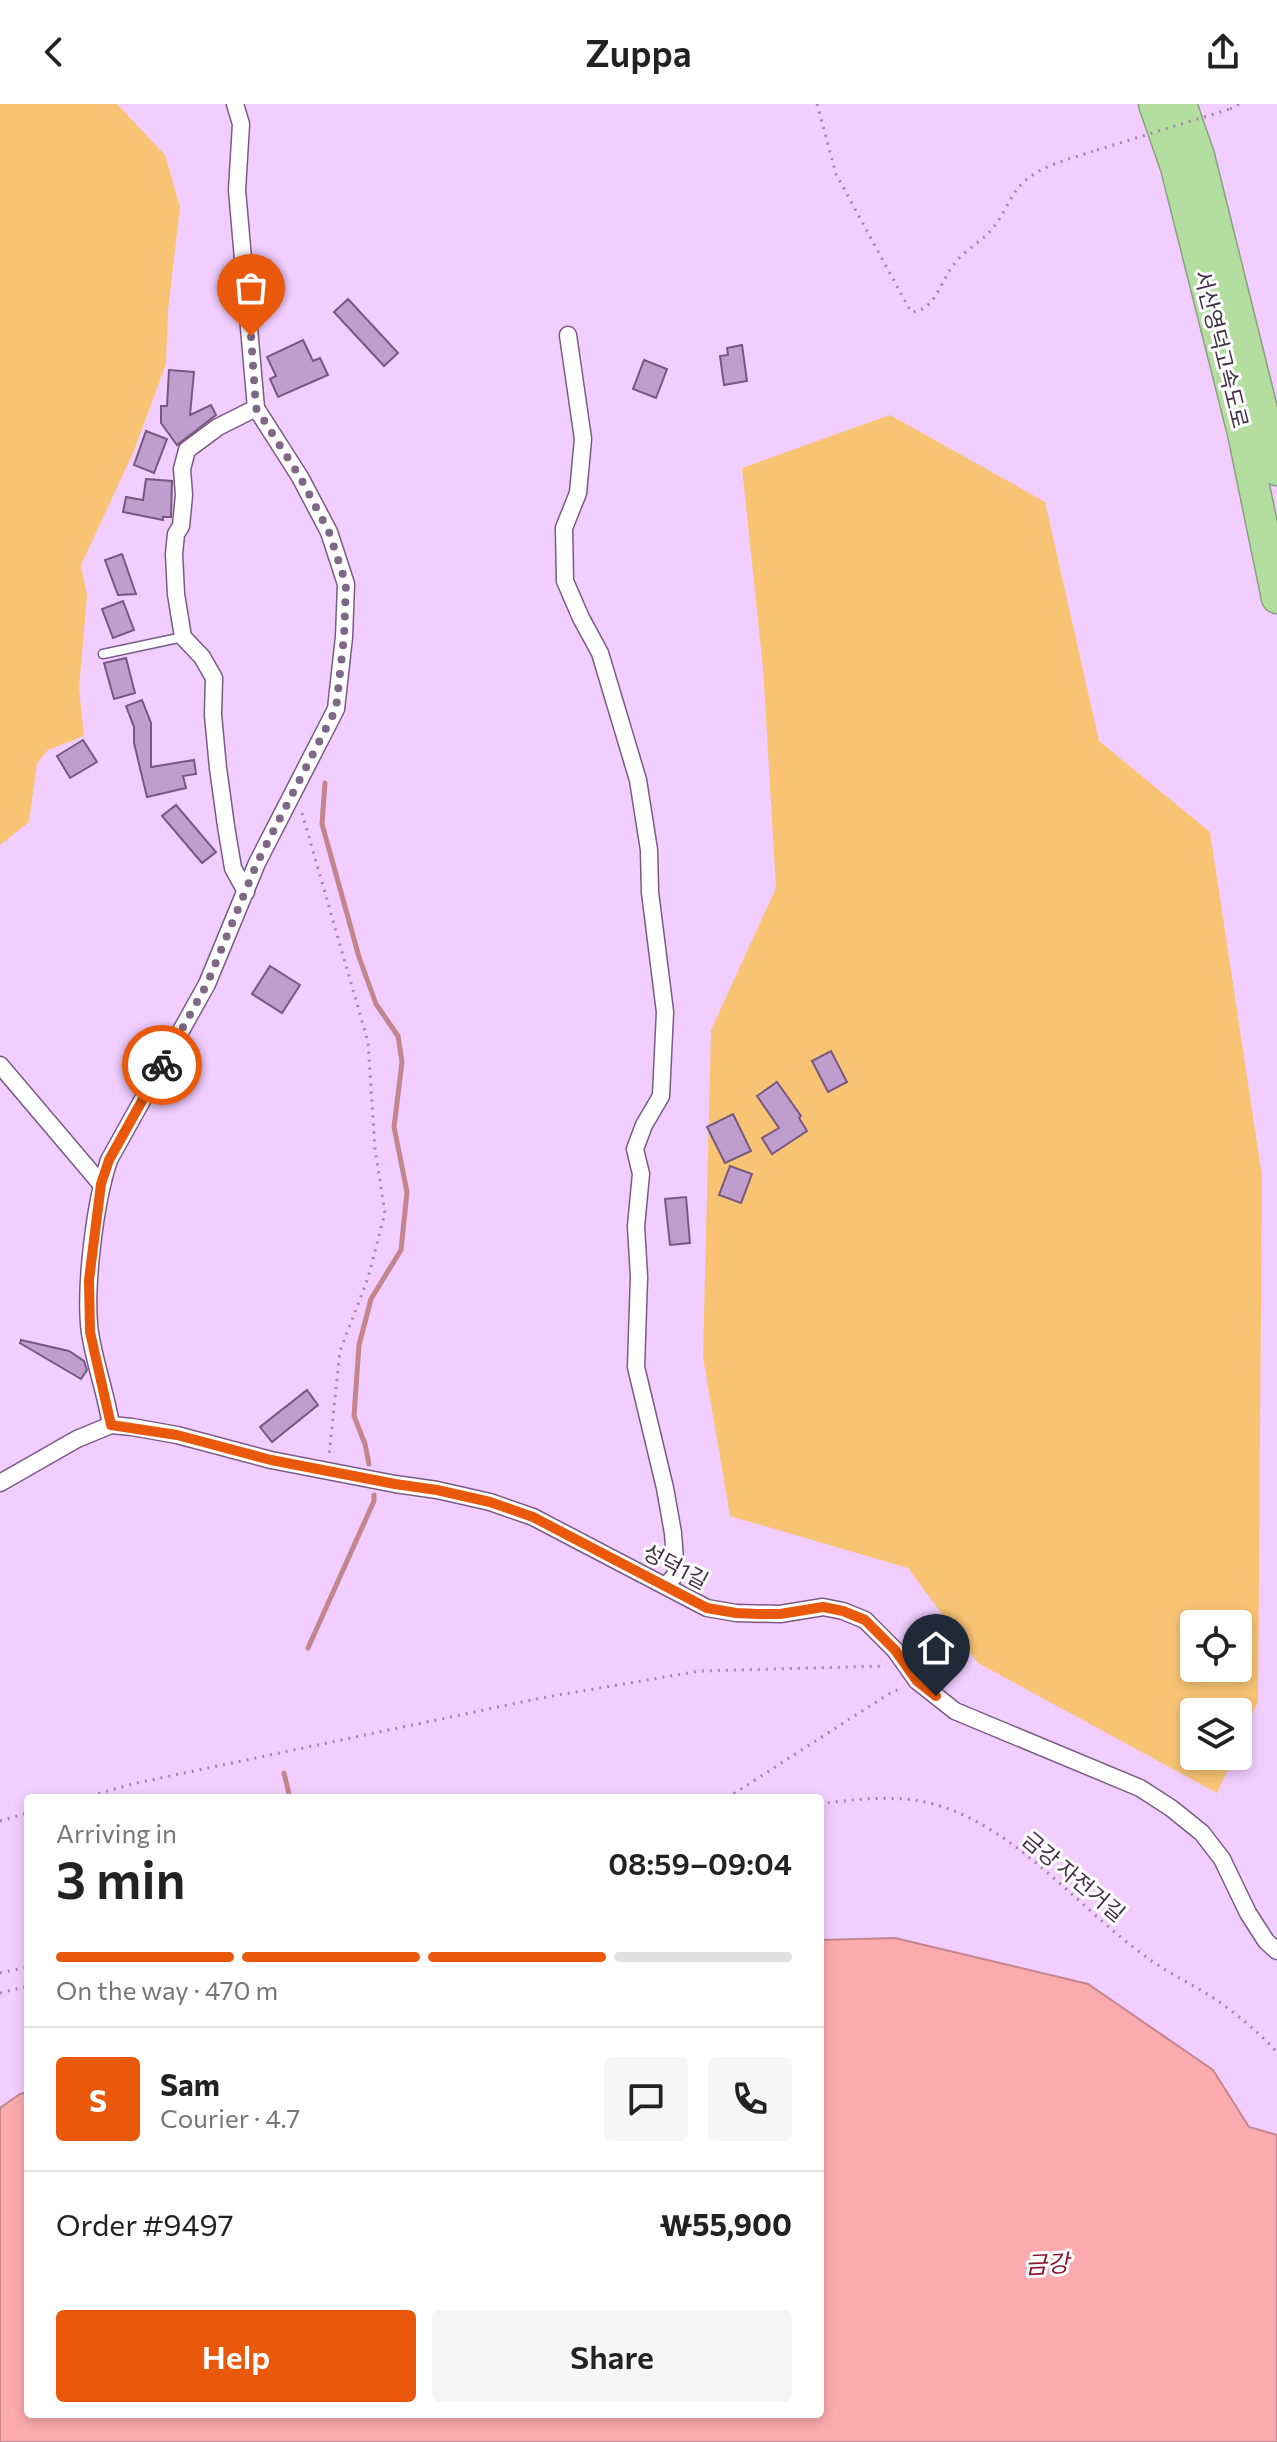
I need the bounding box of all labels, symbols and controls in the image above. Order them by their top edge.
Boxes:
icon: back [32,30,76,74]
text: Zuppa [585,30,692,74]
icon: share [1201,30,1245,74]
pin [217,254,285,336]
icon: bag [229,266,273,310]
street label: 서산영덕고속도로 [1189,267,1255,431]
courier [122,1025,202,1105]
icon: bike [140,1043,184,1087]
street label: 성덕1길 [639,1538,713,1594]
map controls [1180,1610,1252,1770]
button: locate [1180,1610,1252,1682]
pin [902,1614,970,1696]
icon: home [914,1626,958,1670]
button: layers [1180,1698,1252,1770]
text: Arriving in [56,1817,177,1848]
street label: 금강 자전거길 [1017,1825,1131,1927]
text: 08:59–09:04 [608,1844,792,1881]
text: 3 min [56,1846,185,1910]
text: On the way · 470 m [56,1974,278,2005]
button: chat [604,2057,688,2141]
button: phone [708,2057,792,2141]
text: Sam [160,2065,220,2102]
text: S [89,2081,107,2118]
text: Courier · 4.7 [160,2102,300,2133]
text: Order #9497 [56,2205,234,2242]
text: ₩55,900 [659,2205,792,2242]
water label: 금강 [1024,2247,1073,2279]
button: Help [56,2310,416,2402]
button: Share [432,2310,792,2402]

